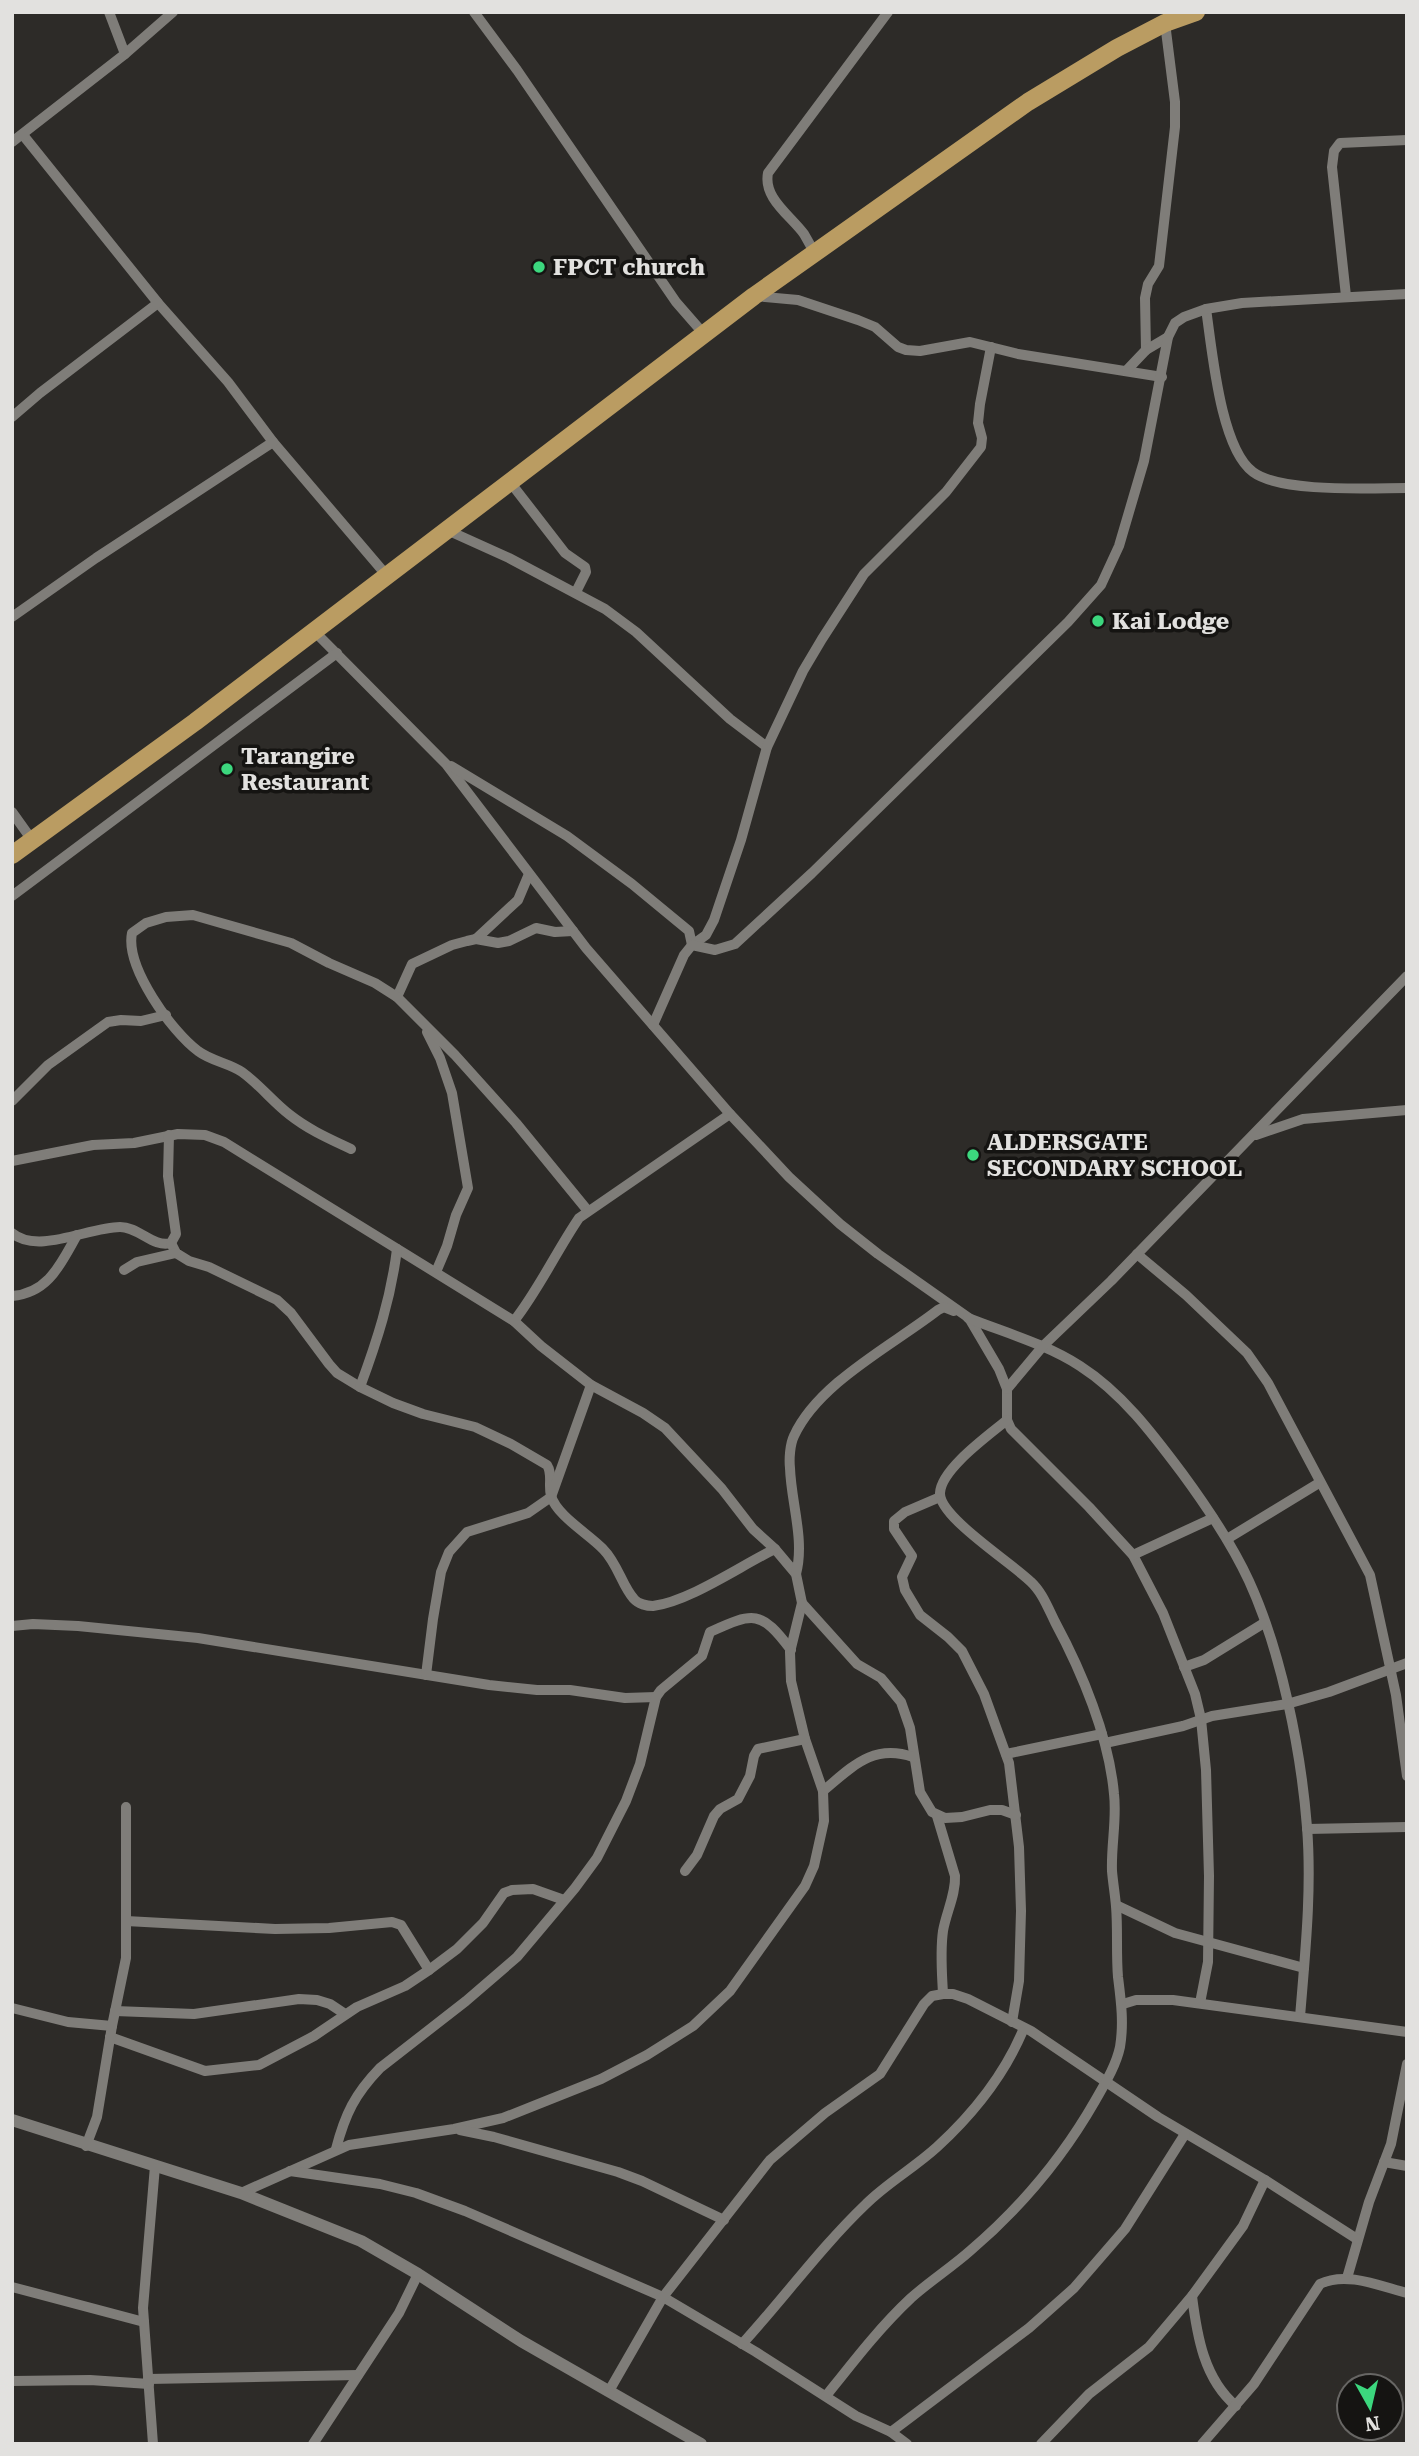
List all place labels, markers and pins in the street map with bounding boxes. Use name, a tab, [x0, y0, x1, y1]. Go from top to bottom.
place label: FPCT church	[553, 254, 706, 281]
marker: FPCT church	[531, 259, 547, 275]
place label: Kai Lodge	[1112, 608, 1229, 635]
marker: Kai Lodge	[1090, 613, 1106, 629]
place label: Tarangire Restaurant	[241, 743, 369, 796]
marker: Tarangire Restaurant	[219, 761, 235, 777]
place label: ALDERSGATE SECONDARY SCHOOL	[987, 1129, 1242, 1182]
marker: ALDERSGATE SECONDARY SCHOOL	[965, 1147, 981, 1163]

